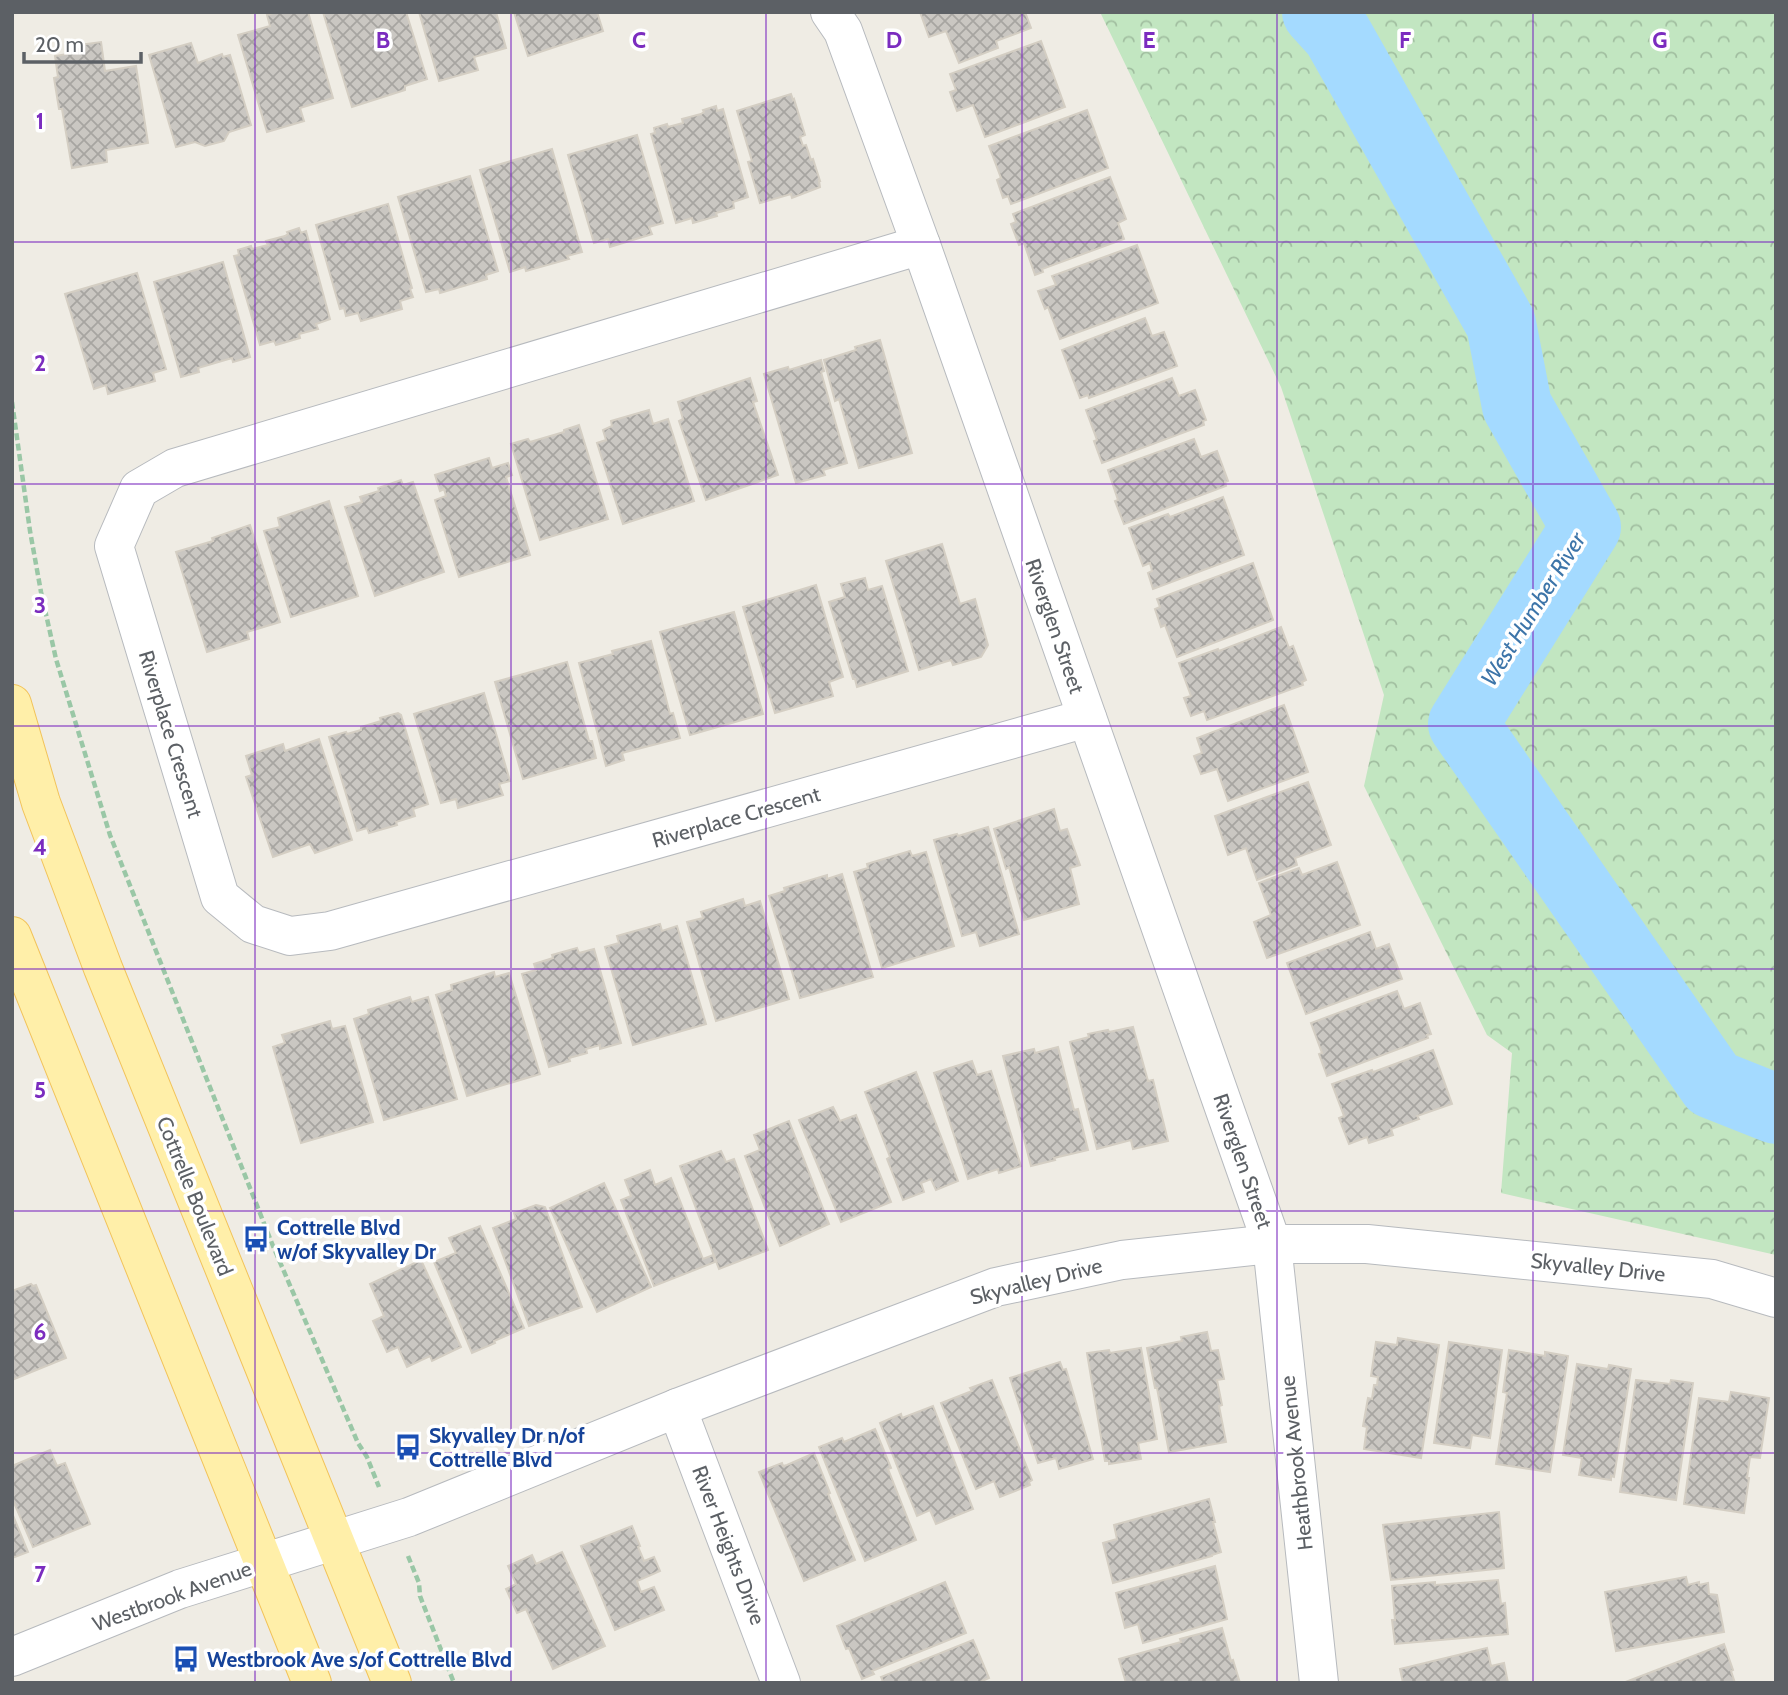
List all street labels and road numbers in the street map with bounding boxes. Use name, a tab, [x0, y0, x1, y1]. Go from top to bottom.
street label: Riverglen Street	[1020, 555, 1090, 697]
street label: Riverplace Crescent	[134, 647, 208, 821]
street label: Riverplace Crescent	[649, 781, 823, 853]
street label: Riverglen Street	[1208, 1090, 1278, 1232]
street label: Cottrelle Boulevard	[152, 1113, 238, 1279]
street label: Skyvalley Drive	[1529, 1247, 1667, 1287]
street label: Skyvalley Drive	[967, 1252, 1105, 1309]
street label: Heathbrook Avenue	[1274, 1374, 1318, 1552]
street label: River Heights Drive	[687, 1462, 771, 1628]
street label: Westbrook Avenue	[89, 1556, 255, 1636]

